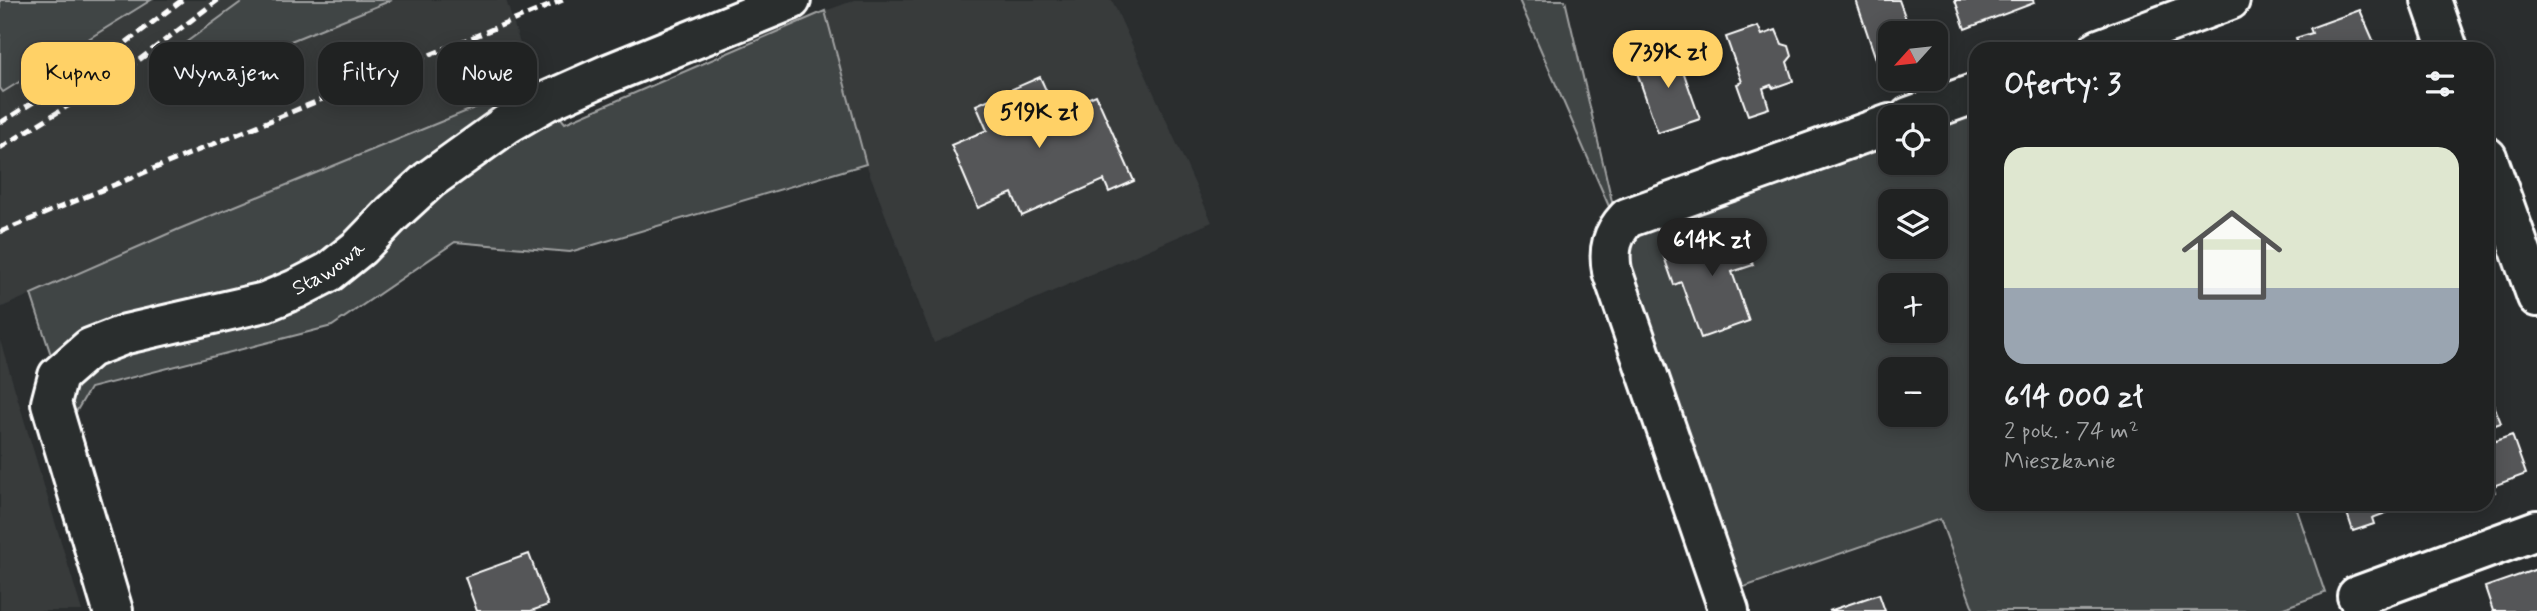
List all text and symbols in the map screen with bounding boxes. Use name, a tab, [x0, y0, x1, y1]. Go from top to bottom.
north arrow	[1878, 21, 1948, 91]
map controls	[1878, 21, 1948, 427]
pin: 739K zł	[1603, 31, 1733, 90]
text: 739K zł	[1629, 38, 1707, 68]
chip: Kupno	[21, 42, 135, 105]
chip: Wynajem	[149, 42, 304, 105]
chip: Filtry	[318, 42, 423, 105]
chip: Nowe	[437, 42, 537, 105]
text: Oferty: 3	[2004, 65, 2121, 104]
icon: filters	[2421, 65, 2459, 103]
pin: 519K zł	[974, 90, 1104, 150]
text: 519K zł	[1000, 98, 1078, 128]
button: locate	[1878, 105, 1948, 175]
button: layers	[1878, 189, 1948, 259]
icon: home	[2169, 192, 2295, 318]
pin: 614K zł	[1647, 218, 1777, 278]
text: 614K zł	[1673, 226, 1751, 256]
street label: Stawowa	[287, 234, 371, 303]
button: +	[1878, 273, 1948, 343]
button: −	[1878, 357, 1948, 427]
text: 614 000 zł	[2004, 378, 2143, 417]
text: 2 pok. · 74 m²	[2004, 417, 2139, 447]
text: Mieszkanie	[2004, 447, 2116, 477]

